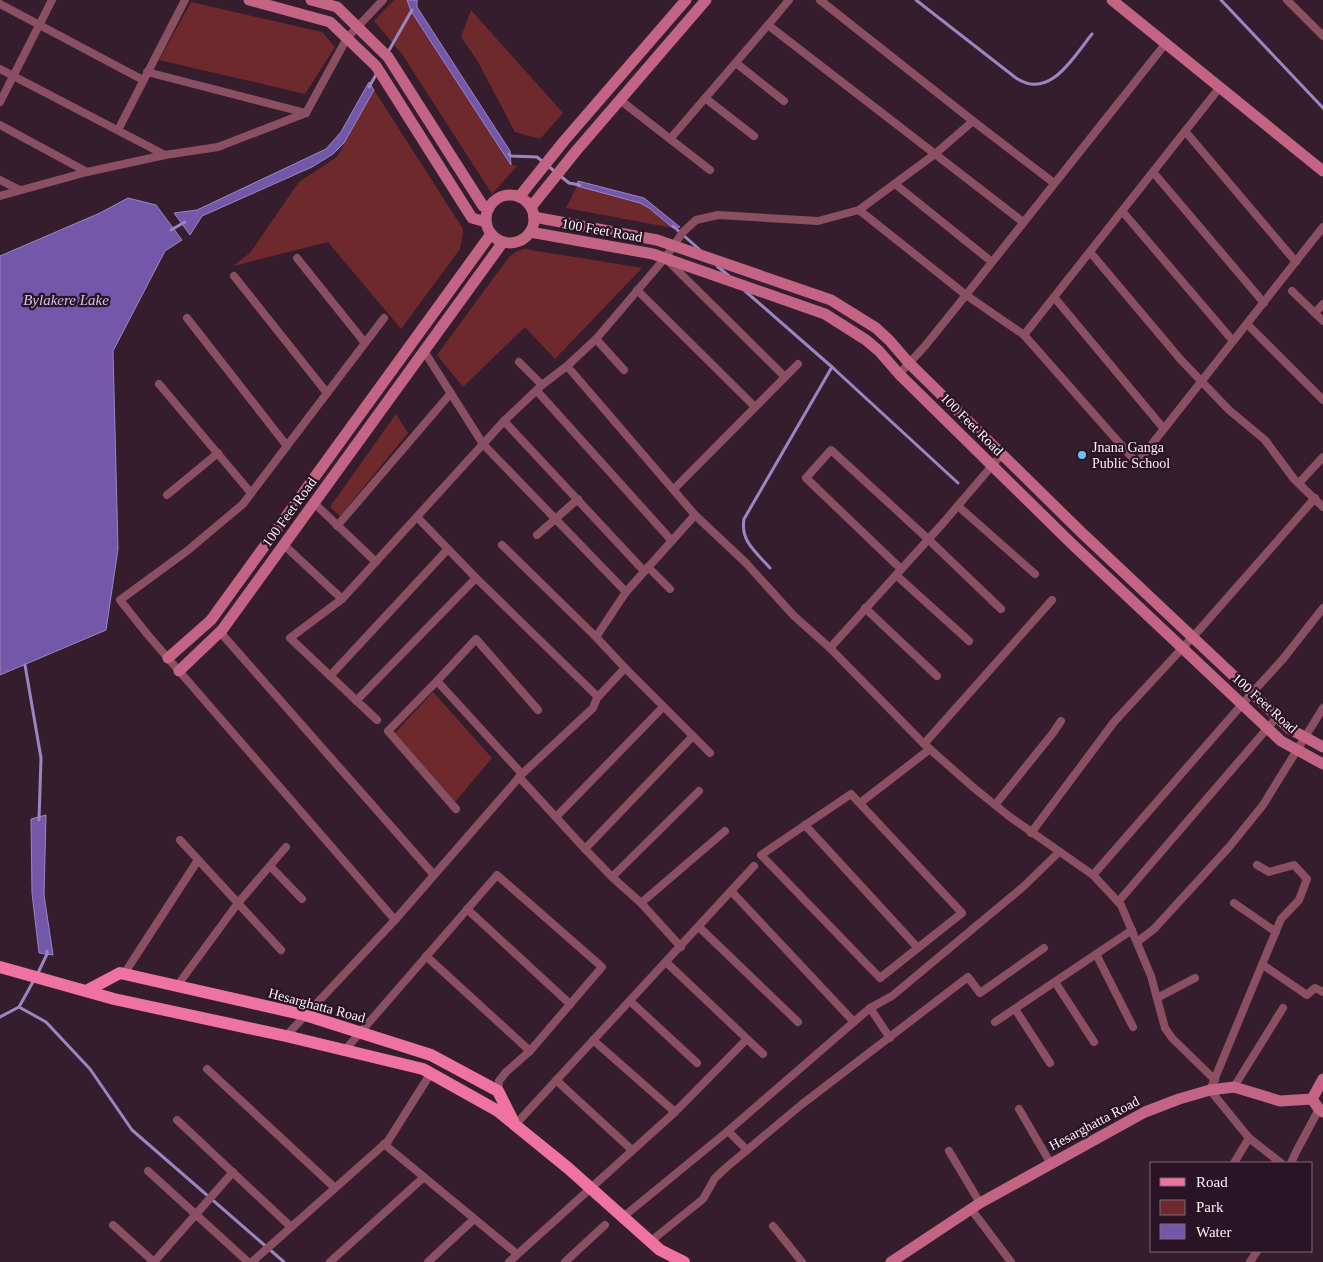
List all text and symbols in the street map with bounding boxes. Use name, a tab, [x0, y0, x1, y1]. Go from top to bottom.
street label: 100 Feet Road	[560, 216, 643, 245]
water label: Bylakere Lake	[23, 292, 109, 308]
street label: 100 Feet Road	[937, 390, 1006, 459]
place label: Jnana Ganga Public School	[1092, 440, 1170, 471]
marker: Jnana Ganga Public School	[1076, 449, 1088, 461]
street label: 100 Feet Road	[259, 475, 319, 550]
street label: 100 Feet Road	[1229, 670, 1300, 736]
street label: Hesarghatta Road	[267, 985, 367, 1026]
street label: Hesarghatta Road	[1047, 1093, 1142, 1153]
legend	[1150, 1162, 1313, 1252]
text: Road	[1196, 1174, 1228, 1190]
text: Park	[1196, 1199, 1224, 1215]
text: Water	[1196, 1224, 1231, 1240]

